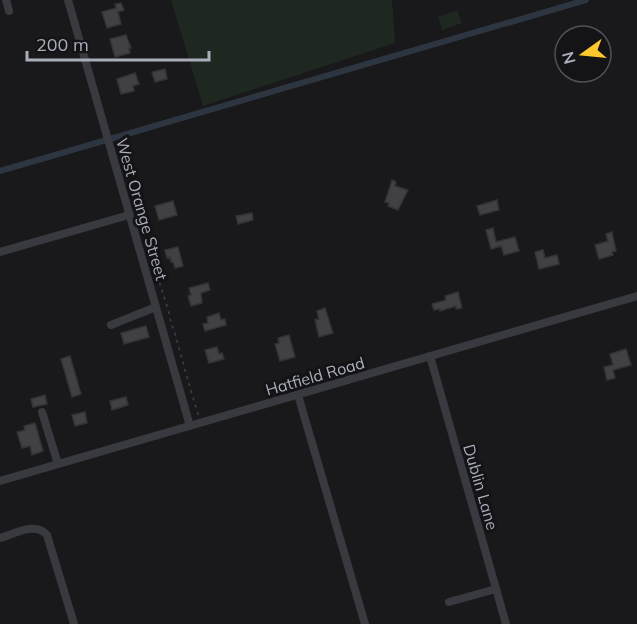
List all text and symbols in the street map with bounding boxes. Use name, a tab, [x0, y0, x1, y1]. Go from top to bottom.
scale bar	[27, 24, 208, 62]
north arrow	[553, 24, 613, 84]
text: 200 m	[36, 33, 89, 56]
text: N	[557, 49, 580, 66]
street label: West Orange Street	[112, 136, 172, 283]
street label: Hatfield Road	[263, 352, 367, 400]
street label: Dublin Lane	[459, 442, 503, 532]

